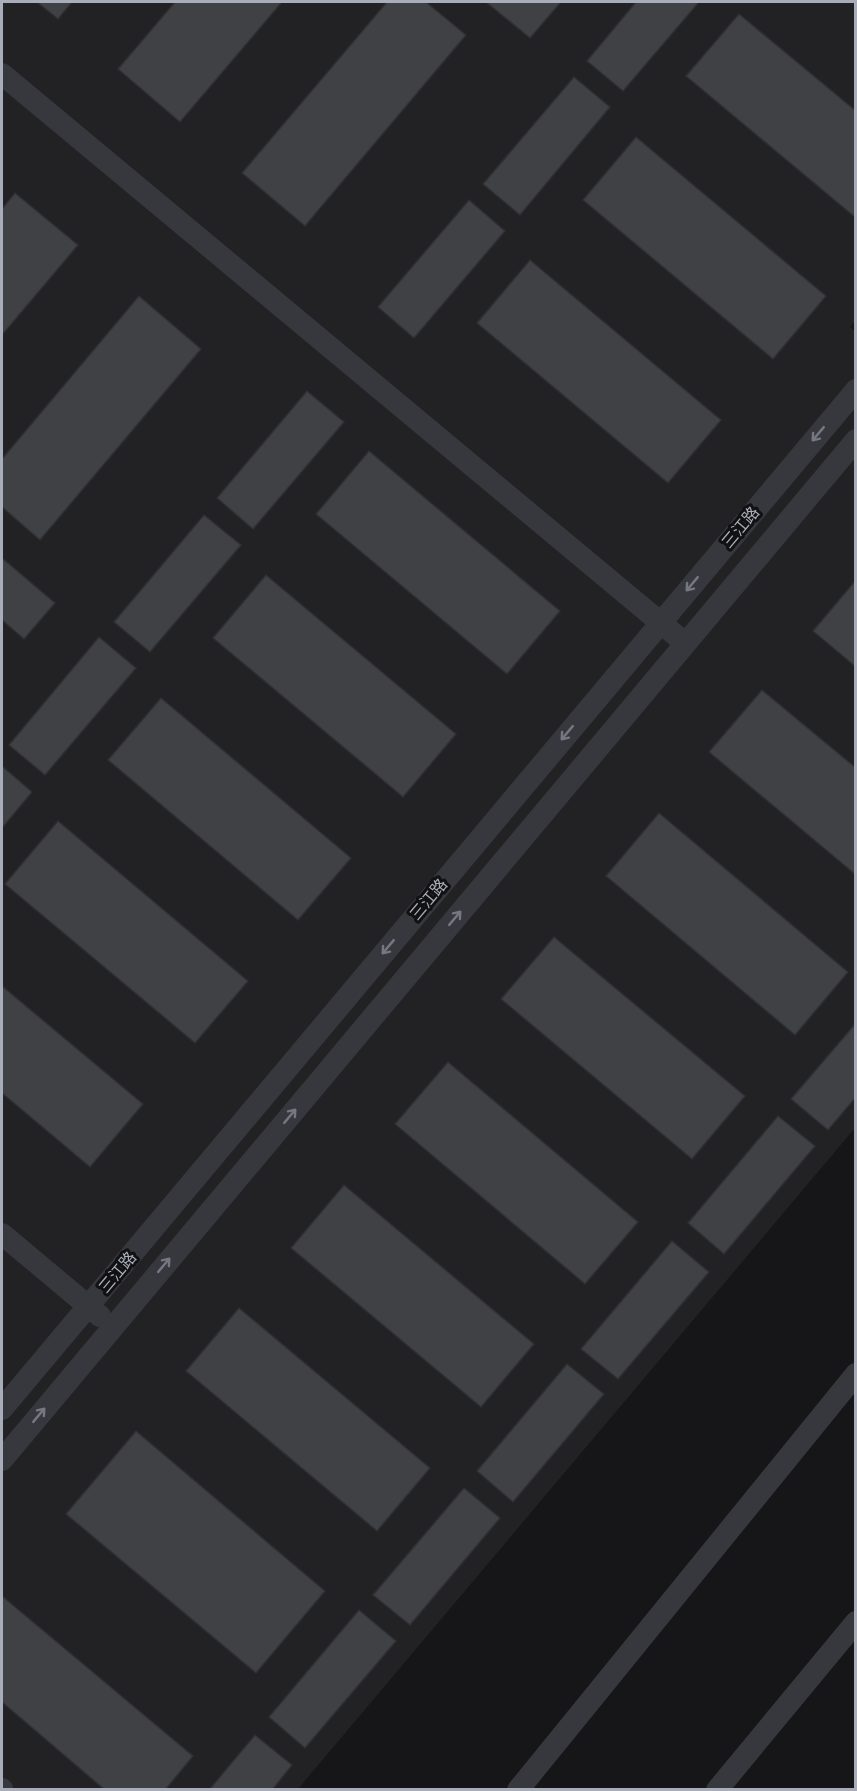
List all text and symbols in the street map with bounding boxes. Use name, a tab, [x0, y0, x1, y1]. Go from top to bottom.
one-way arrow	[811, 426, 825, 441]
street label: 三江路	[718, 503, 764, 552]
one-way arrow	[686, 576, 699, 592]
one-way arrow	[561, 725, 574, 741]
street label: 三江路	[406, 875, 452, 924]
one-way arrow	[448, 911, 462, 926]
one-way arrow	[382, 939, 395, 955]
one-way arrow	[283, 1108, 296, 1124]
street label: 三江路	[95, 1248, 141, 1297]
one-way arrow	[158, 1257, 171, 1273]
one-way arrow	[32, 1408, 46, 1423]

